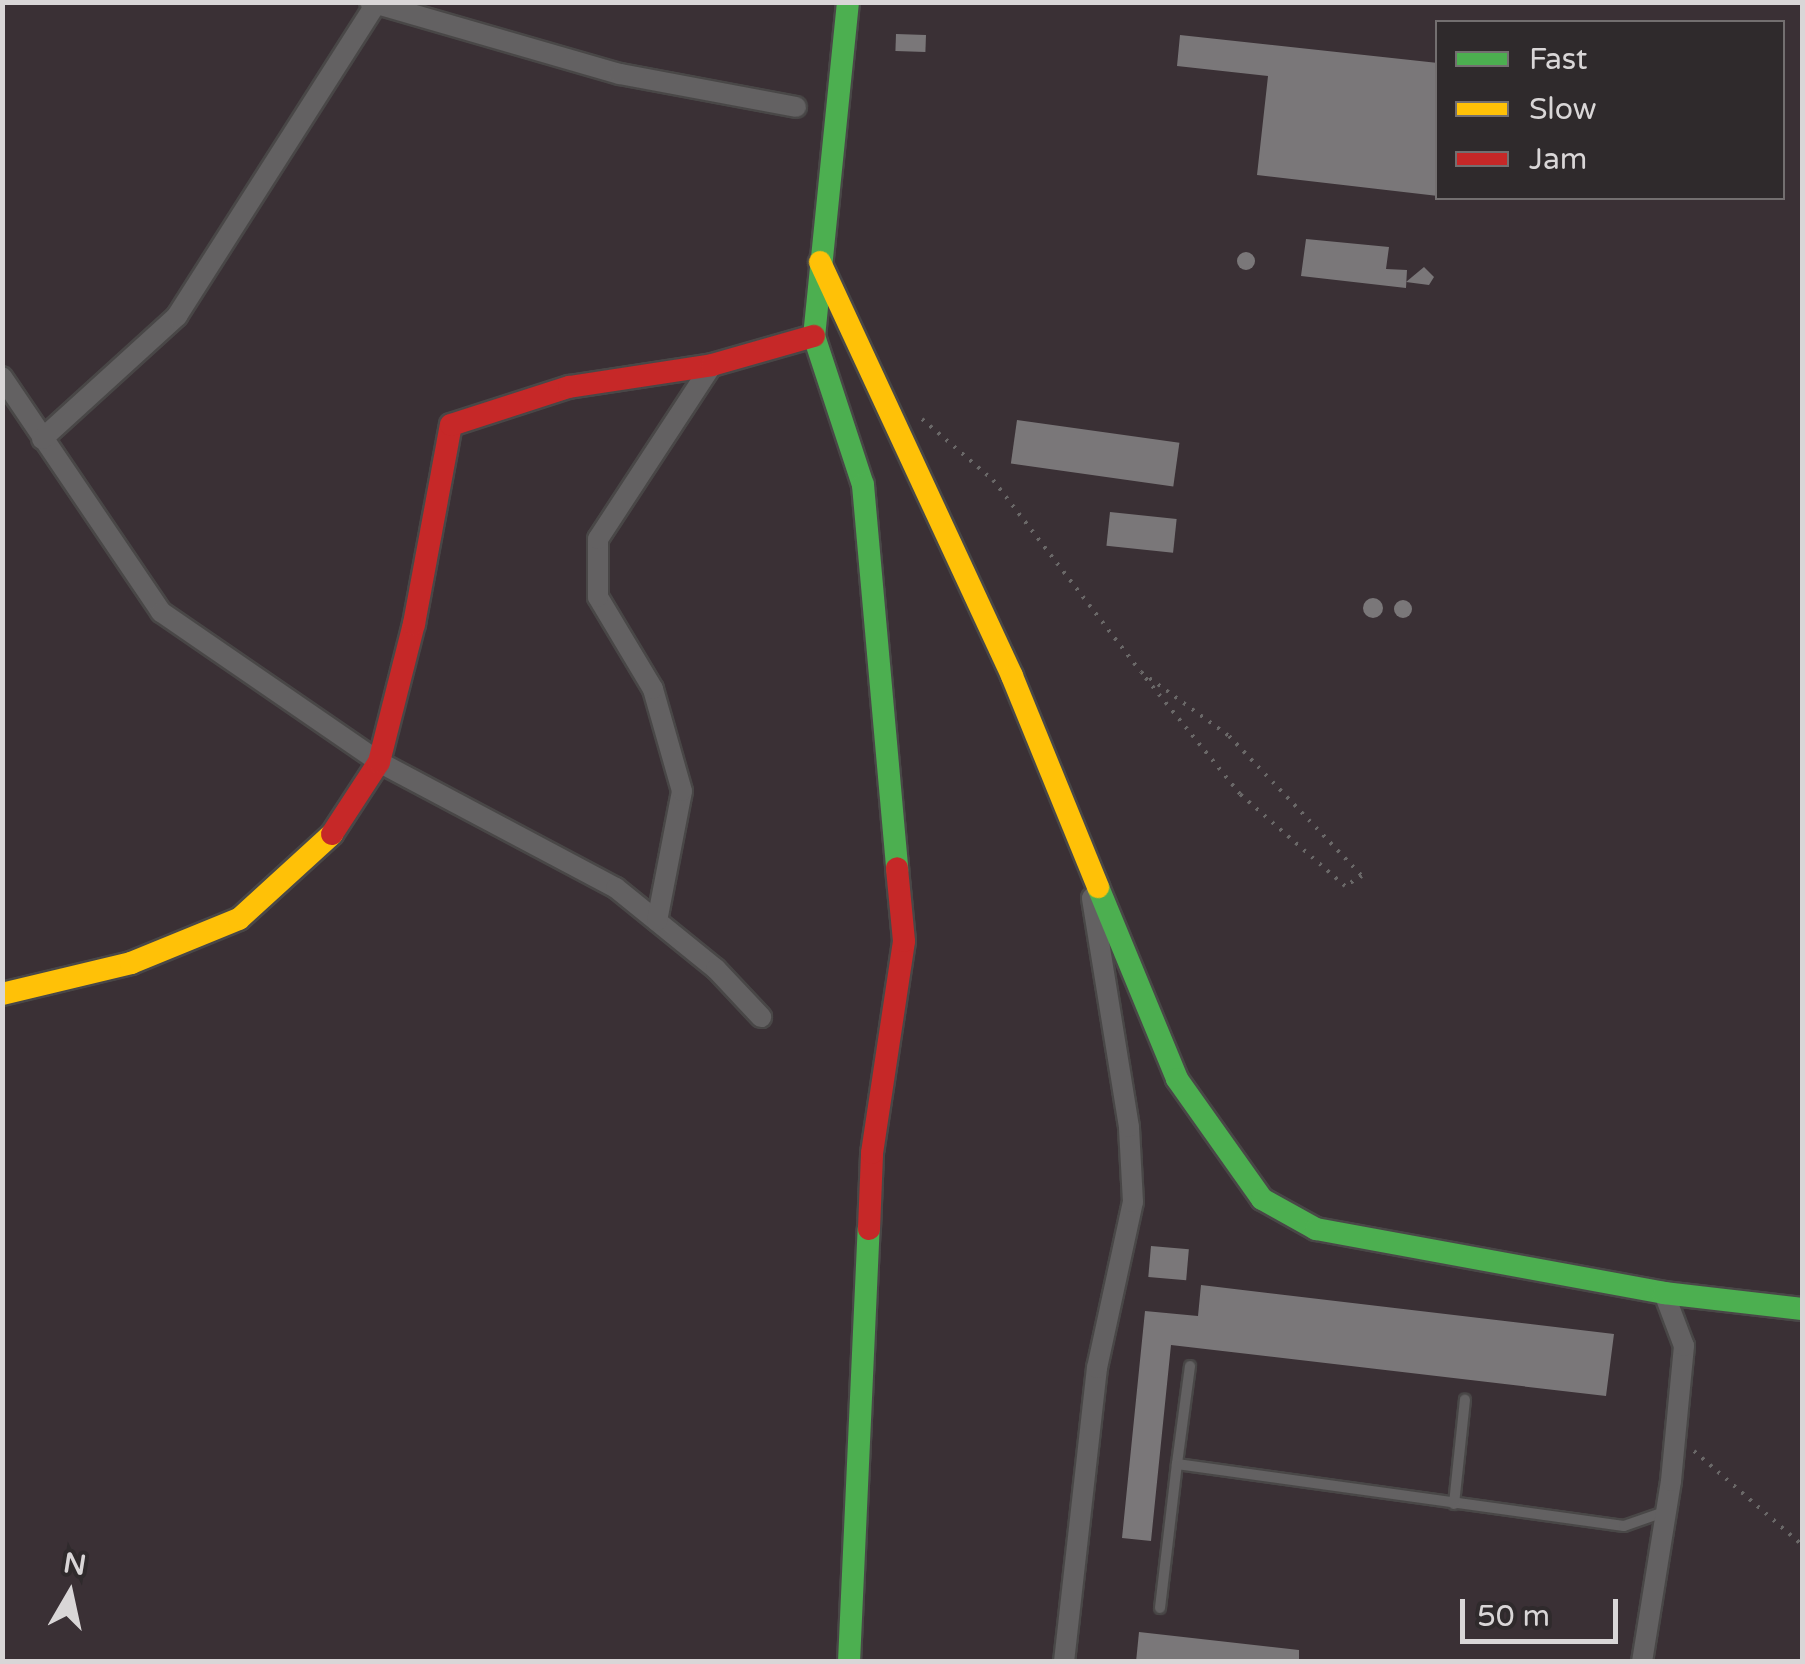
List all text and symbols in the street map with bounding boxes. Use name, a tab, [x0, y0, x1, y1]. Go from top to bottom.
legend	[1435, 20, 1785, 200]
text: Fast	[1529, 41, 1588, 78]
text: Slow	[1529, 91, 1597, 128]
text: Jam	[1529, 141, 1587, 178]
north arrow	[20, 1544, 120, 1644]
text: N	[61, 1546, 88, 1583]
scale bar	[1465, 1579, 1622, 1641]
text: 50 m	[1477, 1598, 1550, 1635]

